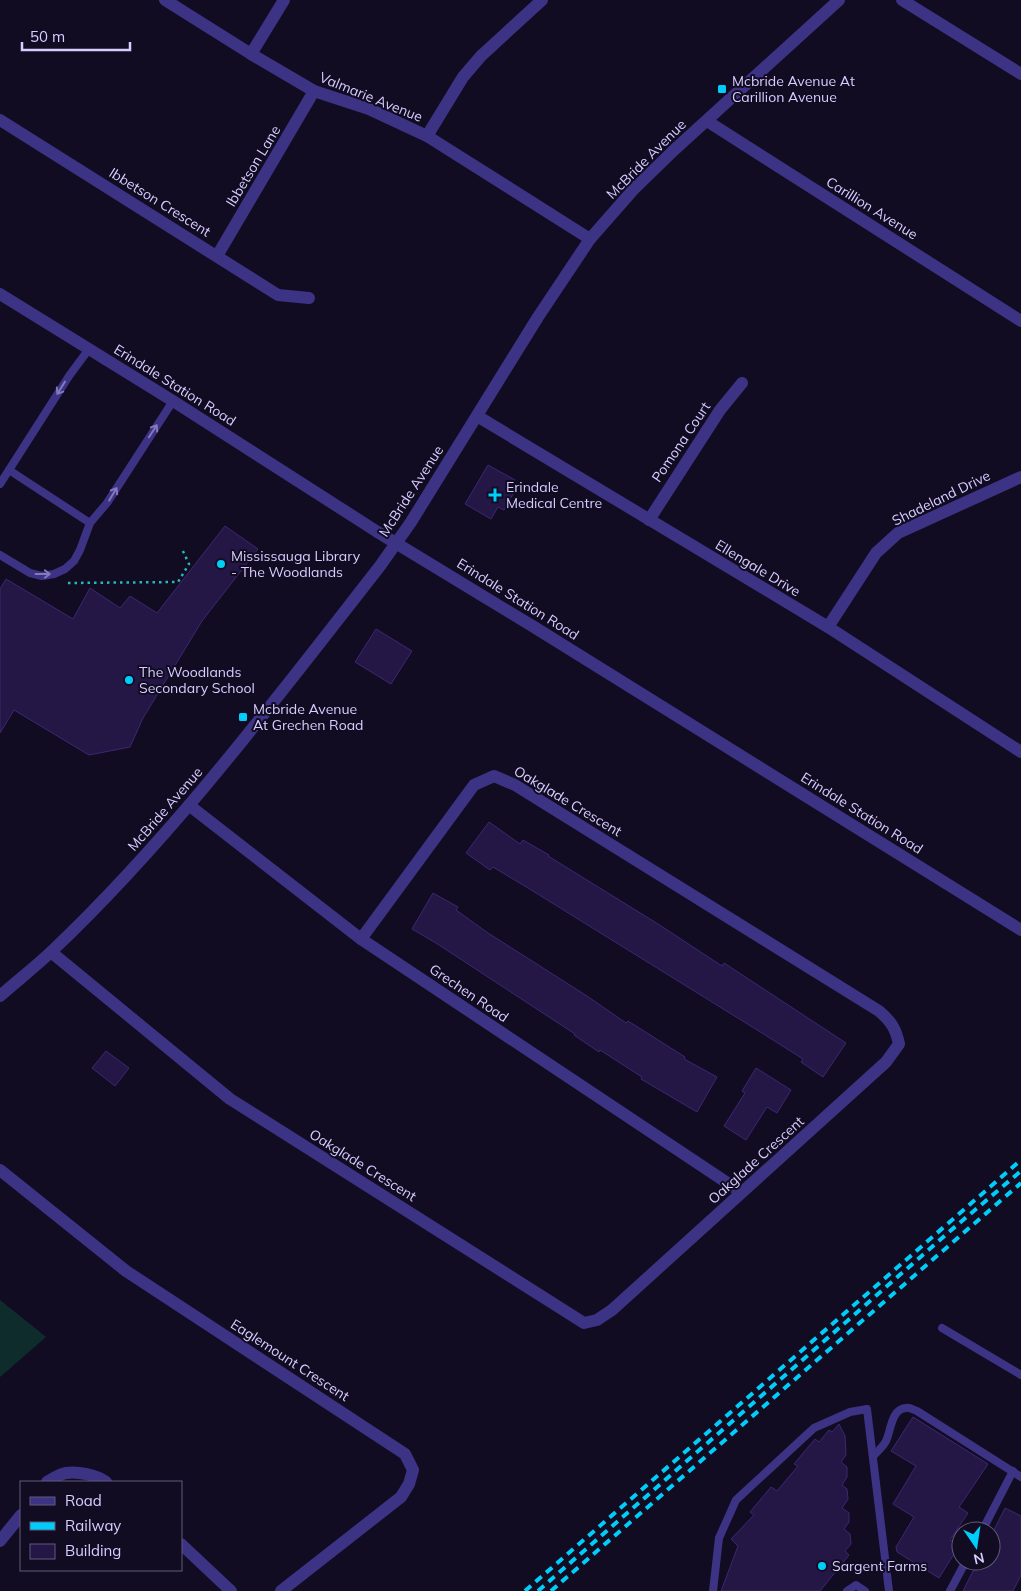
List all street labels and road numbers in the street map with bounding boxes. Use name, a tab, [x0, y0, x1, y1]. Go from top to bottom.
street label: Valmarie Avenue	[317, 68, 425, 126]
street label: McBride Avenue	[602, 115, 690, 203]
street label: Ibbetson Lane	[222, 122, 284, 210]
street label: Ibbetson Crescent	[106, 164, 214, 241]
street label: Carillion Avenue	[823, 173, 921, 243]
street label: Erindale Station Road	[111, 340, 239, 430]
street label: Pomona Court	[648, 398, 714, 486]
street label: McBride Avenue	[375, 442, 447, 540]
street label: Shadeland Drive	[889, 466, 993, 530]
street label: Ellengale Drive	[712, 536, 804, 600]
street label: Erindale Station Road	[454, 554, 582, 644]
street label: Oakglade Crescent	[511, 762, 625, 840]
street label: McBride Avenue	[124, 763, 206, 855]
street label: Erindale Station Road	[798, 768, 926, 858]
street label: Grechen Road	[426, 960, 512, 1026]
street label: Oakglade Crescent	[704, 1112, 808, 1208]
street label: Oakglade Crescent	[306, 1125, 420, 1205]
street label: Eaglemount Crescent	[227, 1315, 353, 1405]

